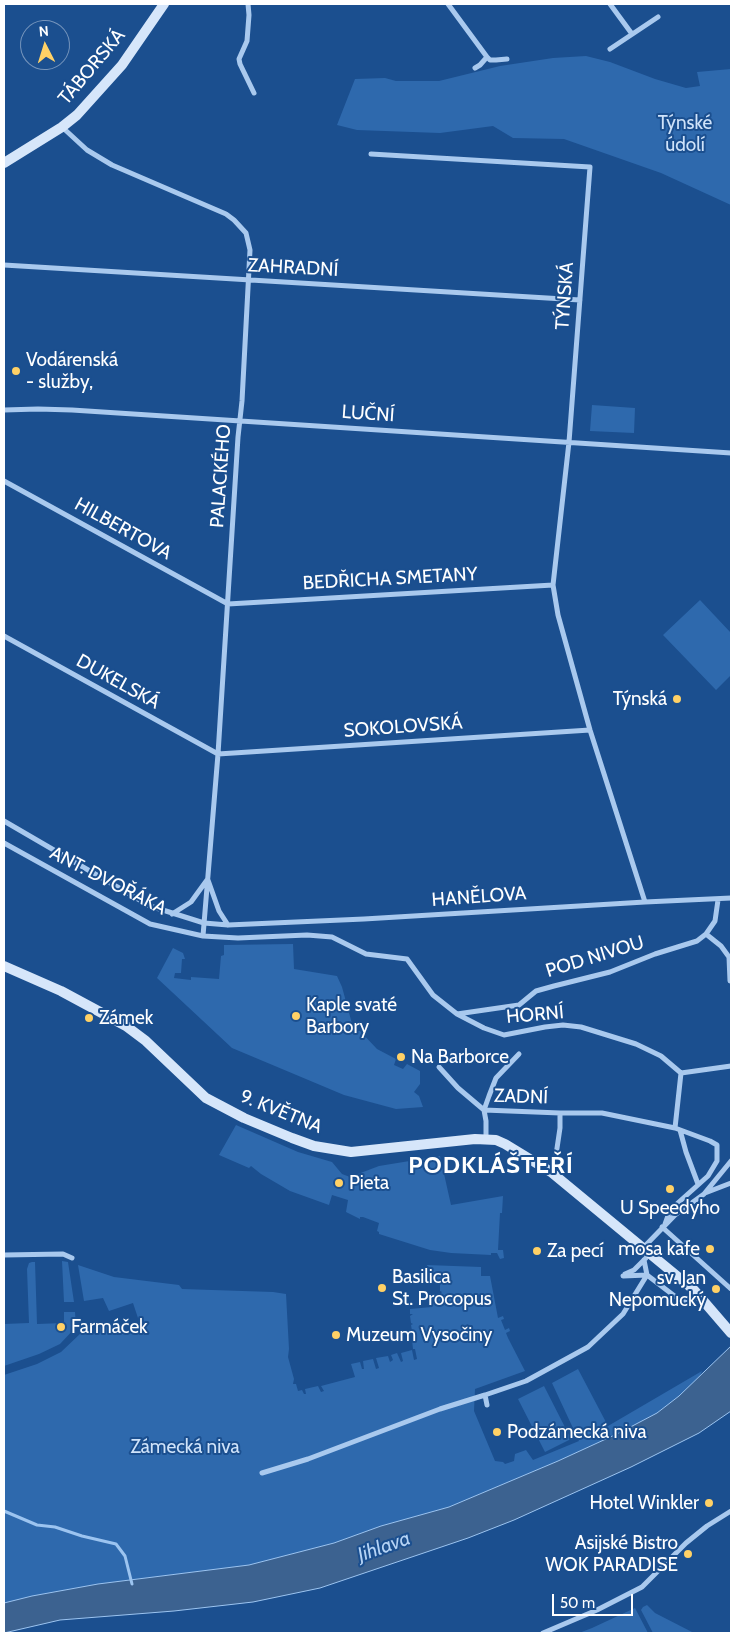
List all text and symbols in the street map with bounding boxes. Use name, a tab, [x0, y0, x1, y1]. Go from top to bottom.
north arrow	[20, 20, 70, 70]
text: N	[38, 22, 49, 40]
street label: TÁBORSKÁ	[54, 25, 130, 109]
park label: Týnské údolí	[658, 112, 712, 156]
street label: ZAHRADNÍ	[247, 254, 339, 282]
street label: TÝNSKÁ	[551, 261, 579, 331]
place label: Vodárenská - služby,	[26, 349, 118, 393]
marker: Vodárenská - služby,	[10, 365, 22, 377]
street label: LUČNÍ	[341, 401, 395, 427]
street label: PALACKÉHO	[206, 423, 236, 529]
street label: HILBERTOVA	[71, 493, 175, 565]
street label: BEDŘICHA SMETANY	[302, 563, 478, 595]
street label: DUKELSKÁ	[72, 650, 164, 714]
place label: Týnská	[613, 688, 667, 710]
marker: Týnská	[671, 693, 683, 705]
street label: SOKOLOVSKÁ	[343, 711, 463, 743]
street label: ANT. DVOŘÁKA	[46, 842, 170, 920]
street label: HANĚLOVA	[431, 882, 527, 912]
street label: POD NIVOU	[543, 931, 647, 983]
place label: Kaple svaté Barbory	[306, 994, 397, 1038]
street label: HORNÍ	[505, 1001, 565, 1029]
place label: Zámek	[99, 1007, 153, 1029]
marker: Kaple svaté Barbory	[290, 1010, 302, 1022]
marker: Zámek	[83, 1012, 95, 1024]
place label: Na Barborce	[411, 1046, 509, 1068]
marker: Na Barborce	[395, 1051, 407, 1063]
street label: 9. KVĚTNA	[237, 1085, 325, 1139]
street label: ZADNÍ	[494, 1085, 548, 1109]
district label: PODKLÁŠTEŘÍ	[407, 1152, 575, 1180]
place label: Pieta	[349, 1172, 389, 1194]
marker: Pieta	[333, 1177, 345, 1189]
marker: U Speedyho	[664, 1183, 676, 1195]
place label: U Speedyho	[620, 1197, 720, 1219]
place label: mosa kafe	[618, 1238, 700, 1260]
place label: Za pecí	[547, 1240, 604, 1262]
marker: mosa kafe	[704, 1243, 716, 1255]
marker: Za pecí	[531, 1245, 543, 1257]
place label: Basilica St. Procopus	[392, 1266, 492, 1310]
place label: sv. Jan Nepomucký	[609, 1267, 706, 1311]
marker: Basilica St. Procopus	[376, 1282, 388, 1294]
marker: sv. Jan Nepomucký	[710, 1283, 722, 1295]
place label: Farmáček	[71, 1316, 148, 1338]
marker: Farmáček	[55, 1321, 67, 1333]
place label: Muzeum Vysočiny	[346, 1324, 492, 1346]
marker: Muzeum Vysočiny	[330, 1329, 342, 1341]
place label: Podzámecká niva	[507, 1421, 647, 1443]
marker: Podzámecká niva	[491, 1426, 503, 1438]
park label: Zámecká niva	[130, 1436, 240, 1458]
place label: Hotel Winkler	[590, 1492, 699, 1514]
marker: Hotel Winkler	[703, 1497, 715, 1509]
water label: Jihlava	[354, 1526, 414, 1568]
place label: Asijské Bistro WOK PARADISE	[545, 1532, 678, 1576]
marker: Asijské Bistro WOK PARADISE	[682, 1548, 694, 1560]
scale bar	[555, 1584, 636, 1616]
text: 50 m	[560, 1594, 595, 1612]

